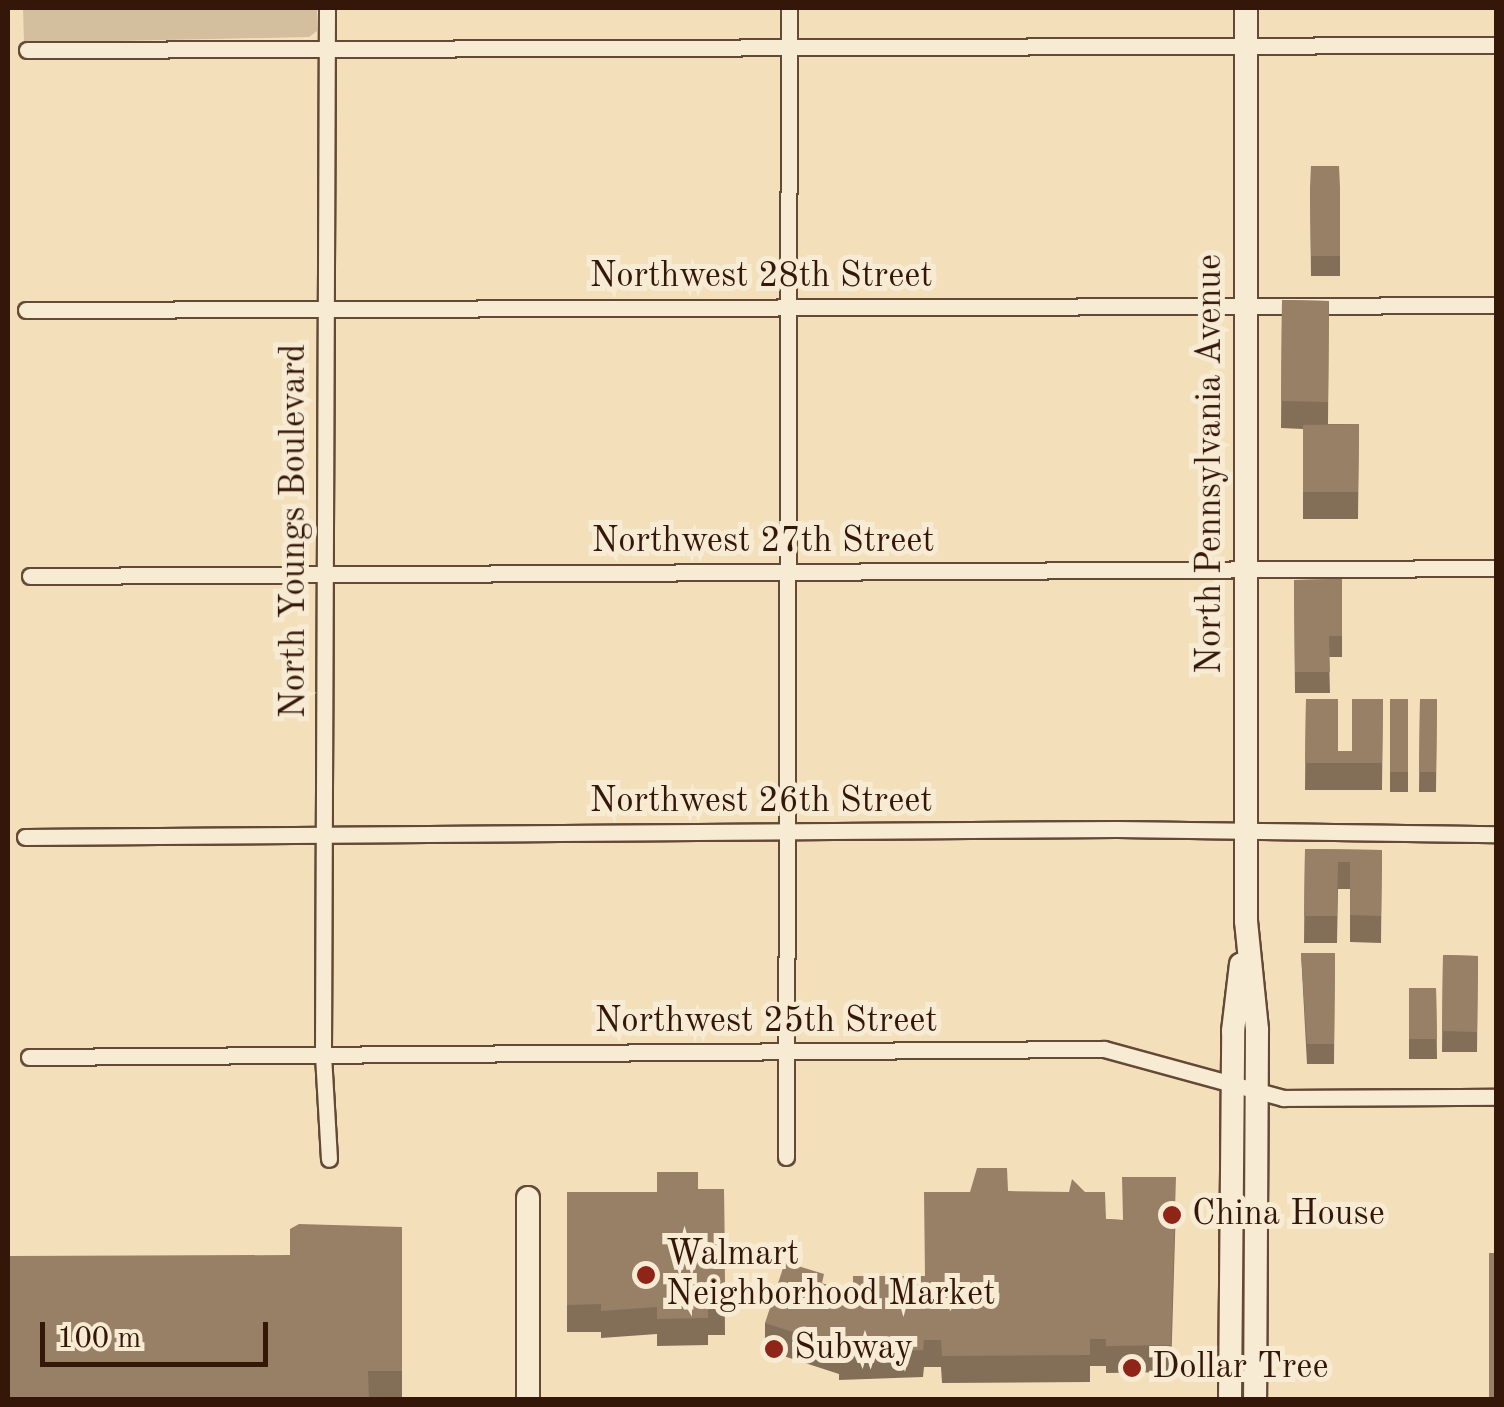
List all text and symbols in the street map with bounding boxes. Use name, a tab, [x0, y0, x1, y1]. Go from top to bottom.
street label: North Pennsylvania Avenue	[1190, 254, 1232, 674]
street label: Northwest 28th Street	[589, 256, 933, 298]
street label: North Youngs Boulevard	[274, 344, 316, 718]
street label: Northwest 27th Street	[591, 521, 935, 563]
street label: Northwest 26th Street	[589, 781, 933, 823]
street label: Northwest 25th Street	[594, 1001, 938, 1043]
place label: China House	[1192, 1194, 1385, 1236]
marker: China House	[1161, 1204, 1183, 1226]
place label: Walmart Neighborhood Market	[666, 1234, 995, 1316]
marker: Walmart Neighborhood Market	[635, 1264, 657, 1286]
scale bar	[45, 1302, 272, 1364]
text: 100 m	[57, 1324, 141, 1354]
place label: Subway	[794, 1328, 913, 1370]
marker: Subway	[763, 1338, 785, 1360]
place label: Dollar Tree	[1152, 1347, 1329, 1389]
marker: Dollar Tree	[1121, 1357, 1143, 1379]

